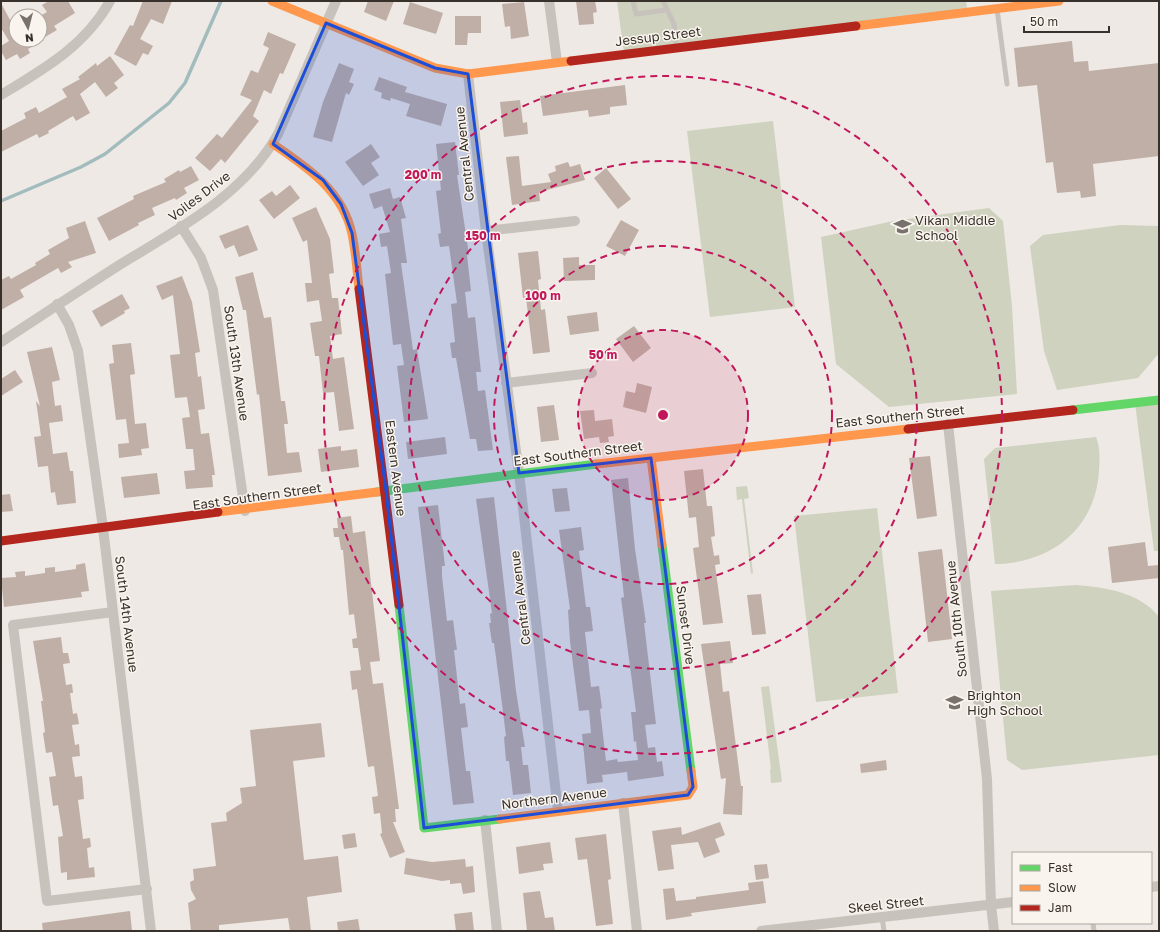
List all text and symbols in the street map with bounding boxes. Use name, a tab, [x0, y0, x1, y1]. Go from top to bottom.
north arrow	[8, 8, 48, 48]
scale bar	[1024, 8, 1109, 34]
text: 50 m	[1030, 14, 1058, 29]
street label: Jessup Street	[614, 23, 702, 49]
text: N	[24, 31, 34, 45]
street label: Central Avenue	[451, 106, 477, 202]
text: 200 m	[405, 167, 441, 182]
street label: Voiles Drive	[165, 168, 233, 224]
place label: Vikan Middle School	[915, 212, 995, 243]
school or university icon: Vikan Middle School	[892, 217, 912, 237]
text: 150 m	[466, 228, 500, 243]
text: 100 m	[525, 288, 561, 303]
street label: South 13th Avenue	[221, 304, 253, 422]
text: 50 m	[589, 347, 617, 362]
street label: East Southern Street	[835, 401, 965, 431]
centre of rings	[656, 408, 670, 422]
street label: Eastern Avenue	[382, 419, 410, 517]
street label: East Southern Street	[513, 437, 643, 469]
street label: East Southern Street	[192, 479, 322, 513]
street label: Central Avenue	[506, 550, 534, 646]
street label: South 14th Avenue	[112, 555, 142, 673]
street label: South 10th Avenue	[942, 560, 970, 678]
street label: Sunset Drive	[673, 585, 699, 665]
place label: Brighton High School	[967, 687, 1043, 718]
school or university icon: Brighton High School	[944, 692, 964, 712]
street label: Northern Avenue	[500, 784, 608, 812]
legend	[1012, 852, 1152, 924]
text: Fast	[1048, 860, 1073, 875]
text: Slow	[1048, 880, 1076, 895]
street label: Skeel Street	[847, 892, 925, 916]
text: Jam	[1048, 900, 1072, 915]

